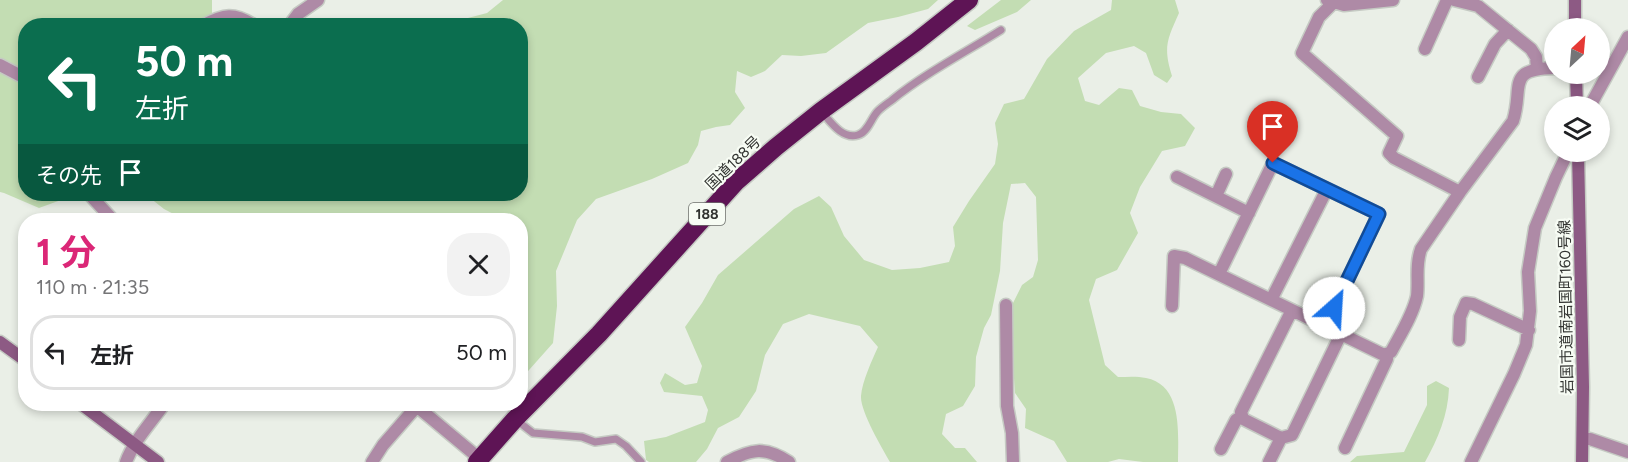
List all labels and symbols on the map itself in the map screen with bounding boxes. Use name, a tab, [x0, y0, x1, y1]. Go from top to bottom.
north arrow	[1544, 18, 1610, 84]
pin	[1247, 101, 1298, 163]
street label: 国道188号	[702, 132, 764, 194]
road number: 188	[689, 203, 725, 225]
street label: 岩国市道南岩国町160号線	[1555, 220, 1577, 394]
position arrow	[1302, 276, 1366, 340]

